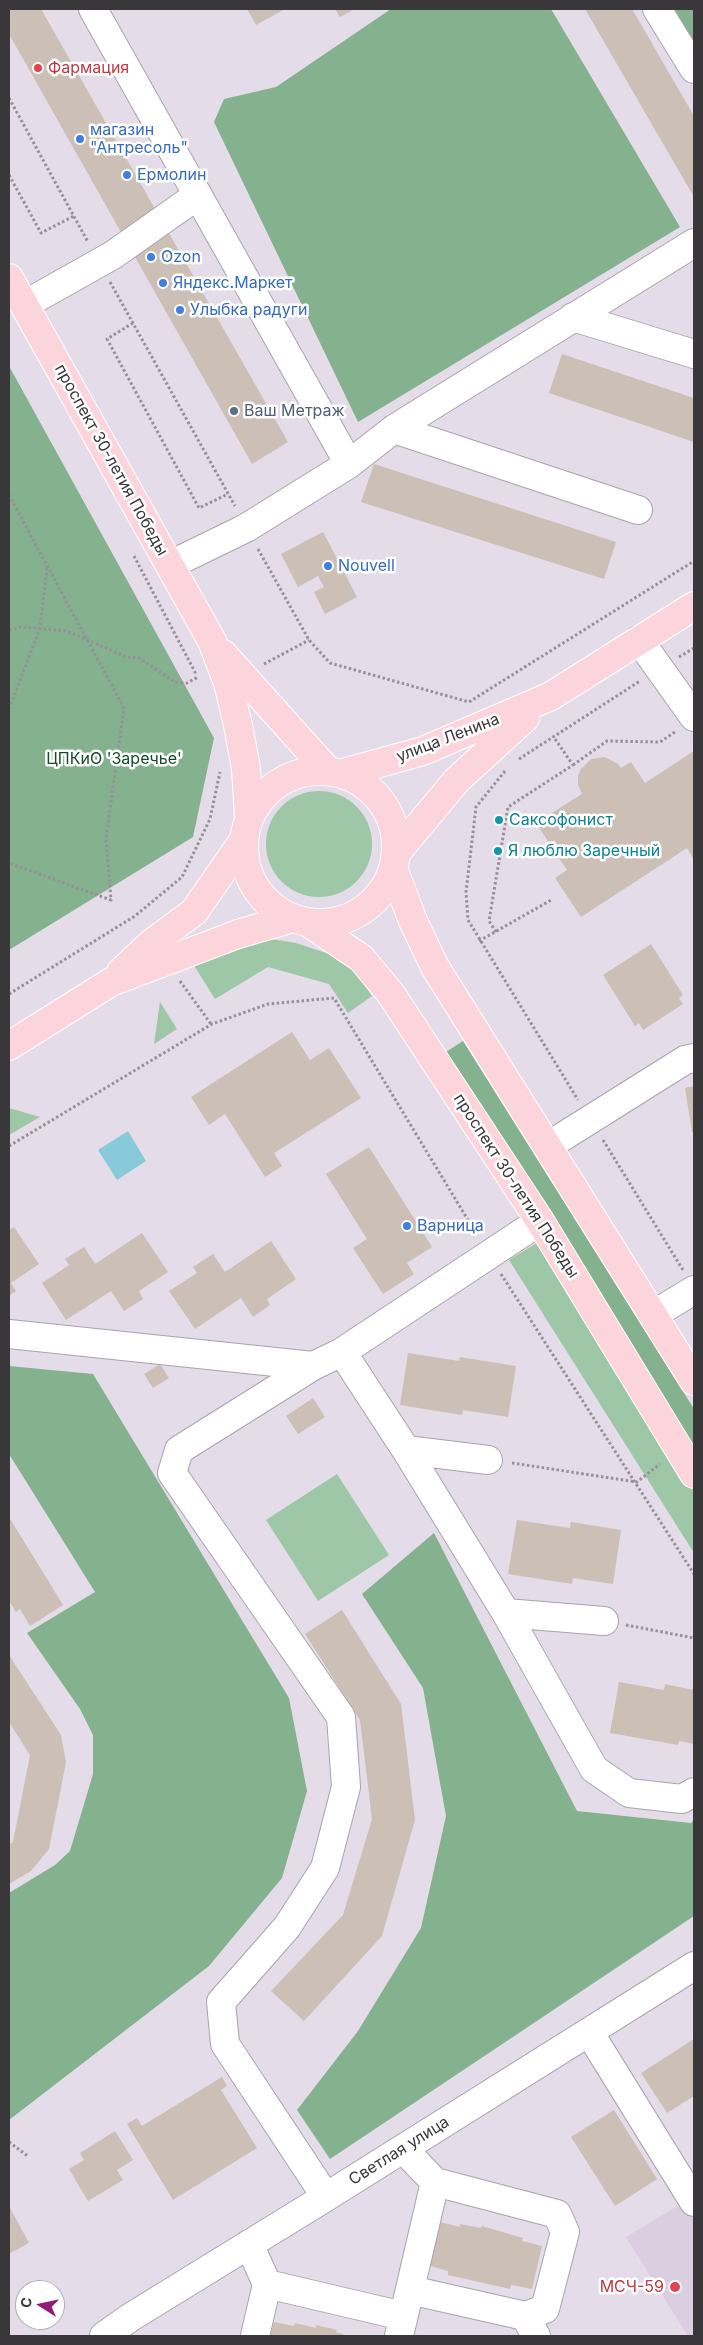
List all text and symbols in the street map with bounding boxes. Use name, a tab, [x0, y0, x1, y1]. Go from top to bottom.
place label: Фармация	[48, 58, 129, 78]
marker: Фармация	[32, 62, 44, 74]
place label: магазин "Антресоль"	[90, 120, 188, 158]
marker: магазин "Антресоль"	[74, 133, 86, 145]
place label: Ермолин	[137, 165, 206, 185]
marker: Ермолин	[121, 169, 133, 181]
place label: Ozon	[161, 247, 201, 267]
marker: Ozon	[145, 251, 157, 263]
place label: Яндекс.Маркет	[173, 273, 293, 293]
marker: Яндекс.Маркет	[157, 277, 169, 289]
place label: Улыбка радуги	[190, 300, 307, 320]
marker: Улыбка радуги	[174, 304, 186, 316]
street label: проспект 30-летия Победы	[50, 361, 172, 559]
place label: Ваш Метраж	[244, 401, 344, 421]
marker: Ваш Метраж	[228, 405, 240, 417]
place label: Nouvell	[338, 556, 395, 576]
marker: Nouvell	[322, 560, 334, 572]
street label: улица Ленина	[394, 710, 502, 766]
park label: ЦПКиО 'Заречье'	[46, 749, 182, 769]
place label: Саксофонист	[509, 810, 613, 830]
marker: Саксофонист	[493, 814, 505, 826]
place label: Я люблю Заречный	[508, 841, 660, 861]
marker: Я люблю Заречный	[492, 845, 504, 857]
street label: проспект 30-летия Победы	[449, 1090, 583, 1282]
place label: Варница	[417, 1216, 484, 1236]
marker: Варница	[401, 1220, 413, 1232]
street label: Светлая улица	[345, 2113, 453, 2189]
place label: МСЧ-59	[600, 2277, 664, 2297]
north arrow	[15, 2280, 65, 2330]
marker: МСЧ-59	[668, 2280, 682, 2294]
text: С	[16, 2296, 35, 2309]

